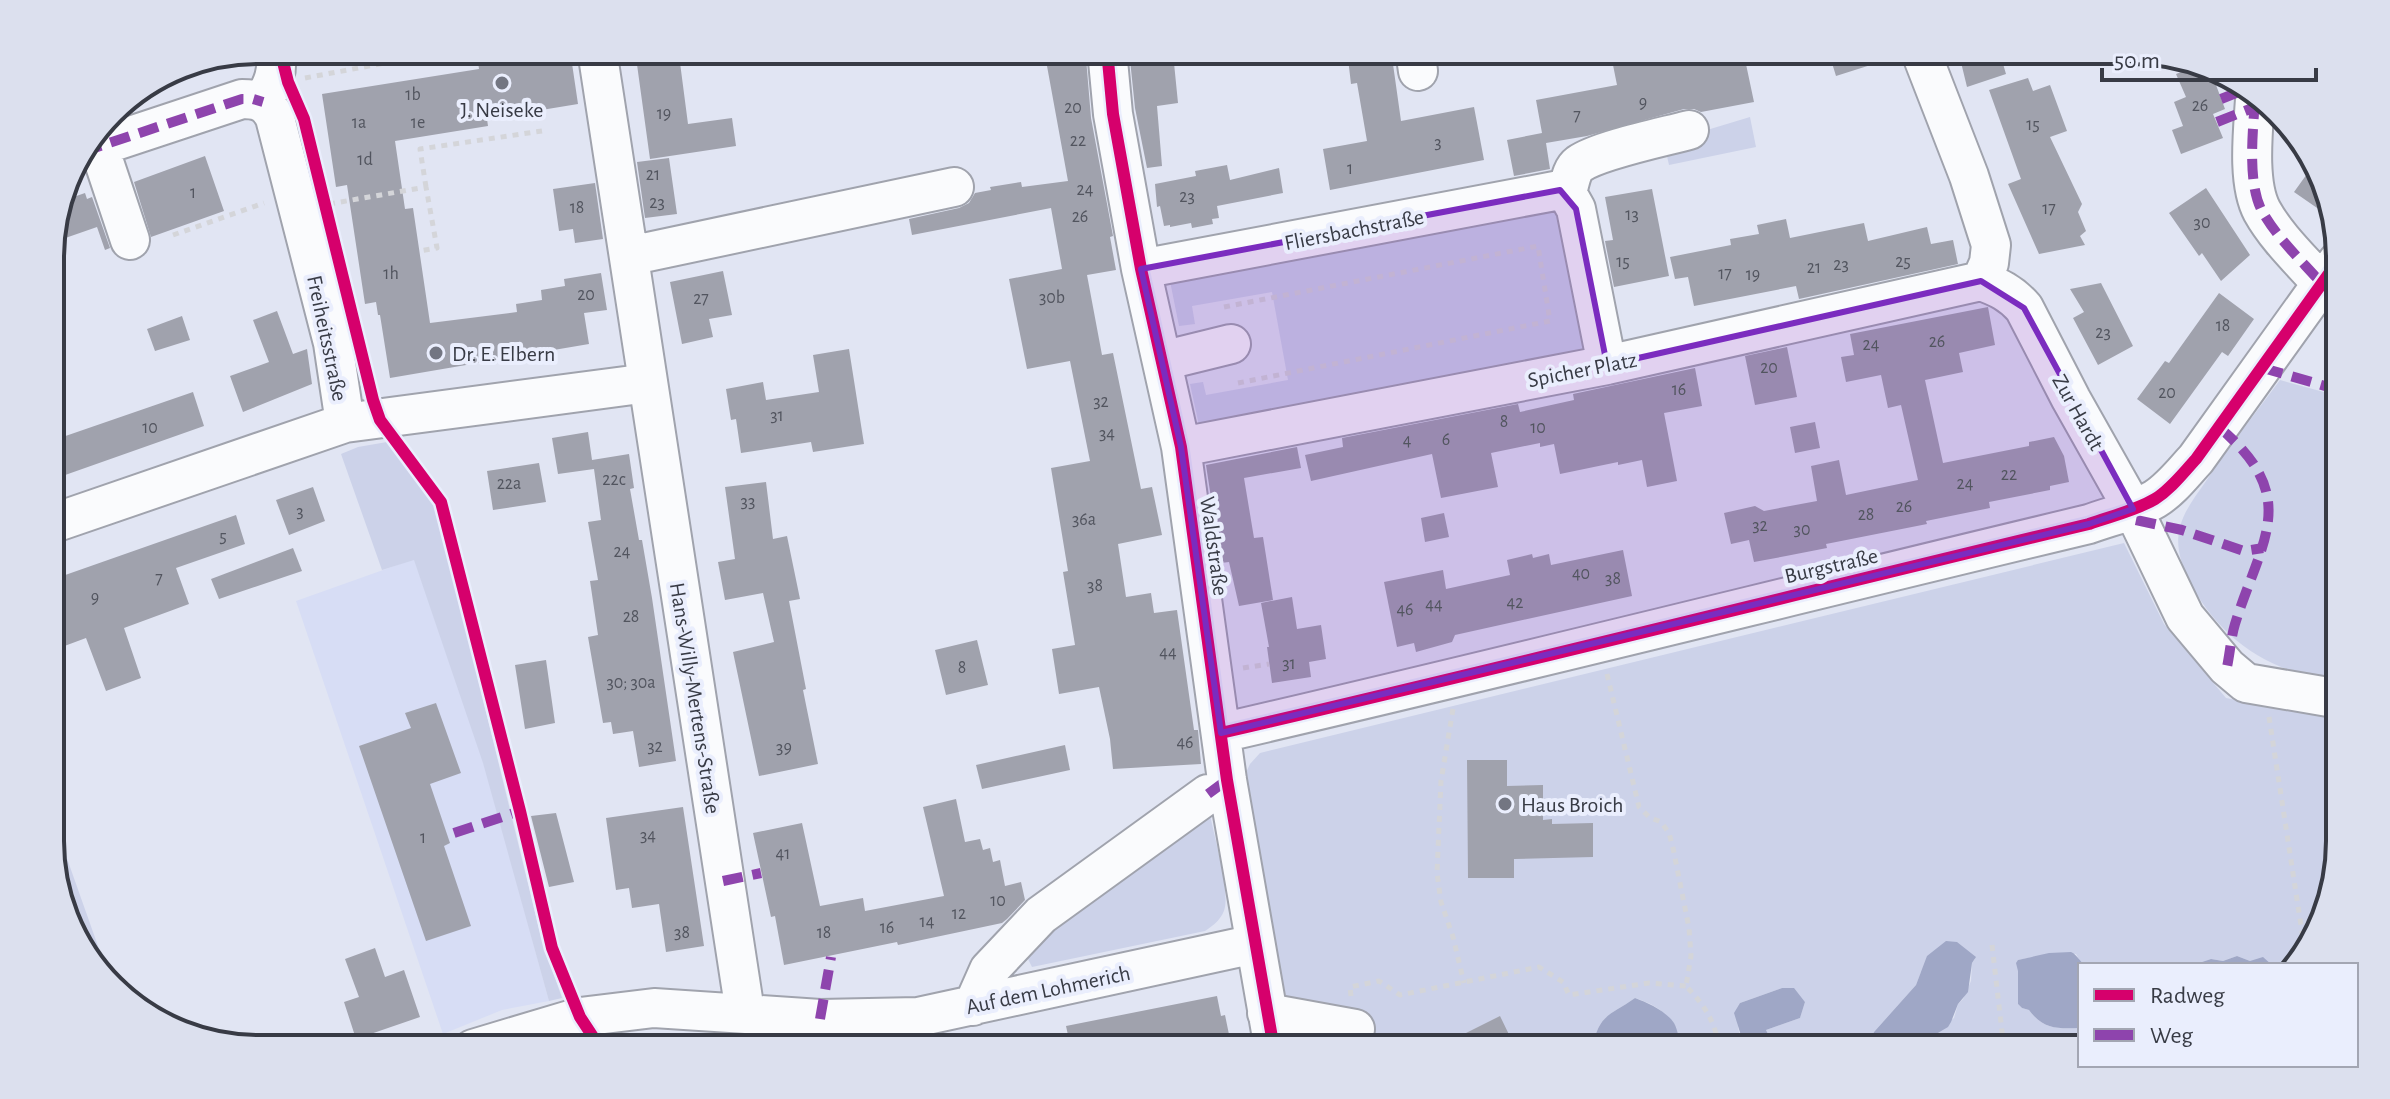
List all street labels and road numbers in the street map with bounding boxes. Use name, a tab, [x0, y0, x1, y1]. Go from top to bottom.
street label: Fliersbachstraße	[1283, 206, 1426, 254]
street label: Freiheitsstraße	[303, 273, 351, 403]
street label: Spicher Platz	[1526, 349, 1639, 391]
street label: Zur Hardt	[2048, 371, 2108, 454]
street label: Waldstraße	[1196, 495, 1232, 597]
street label: Burgstraße	[1782, 545, 1880, 587]
street label: Hans-Willy-Mertens-Straße	[666, 581, 724, 815]
street label: Auf dem Lohmerich	[964, 962, 1132, 1018]

